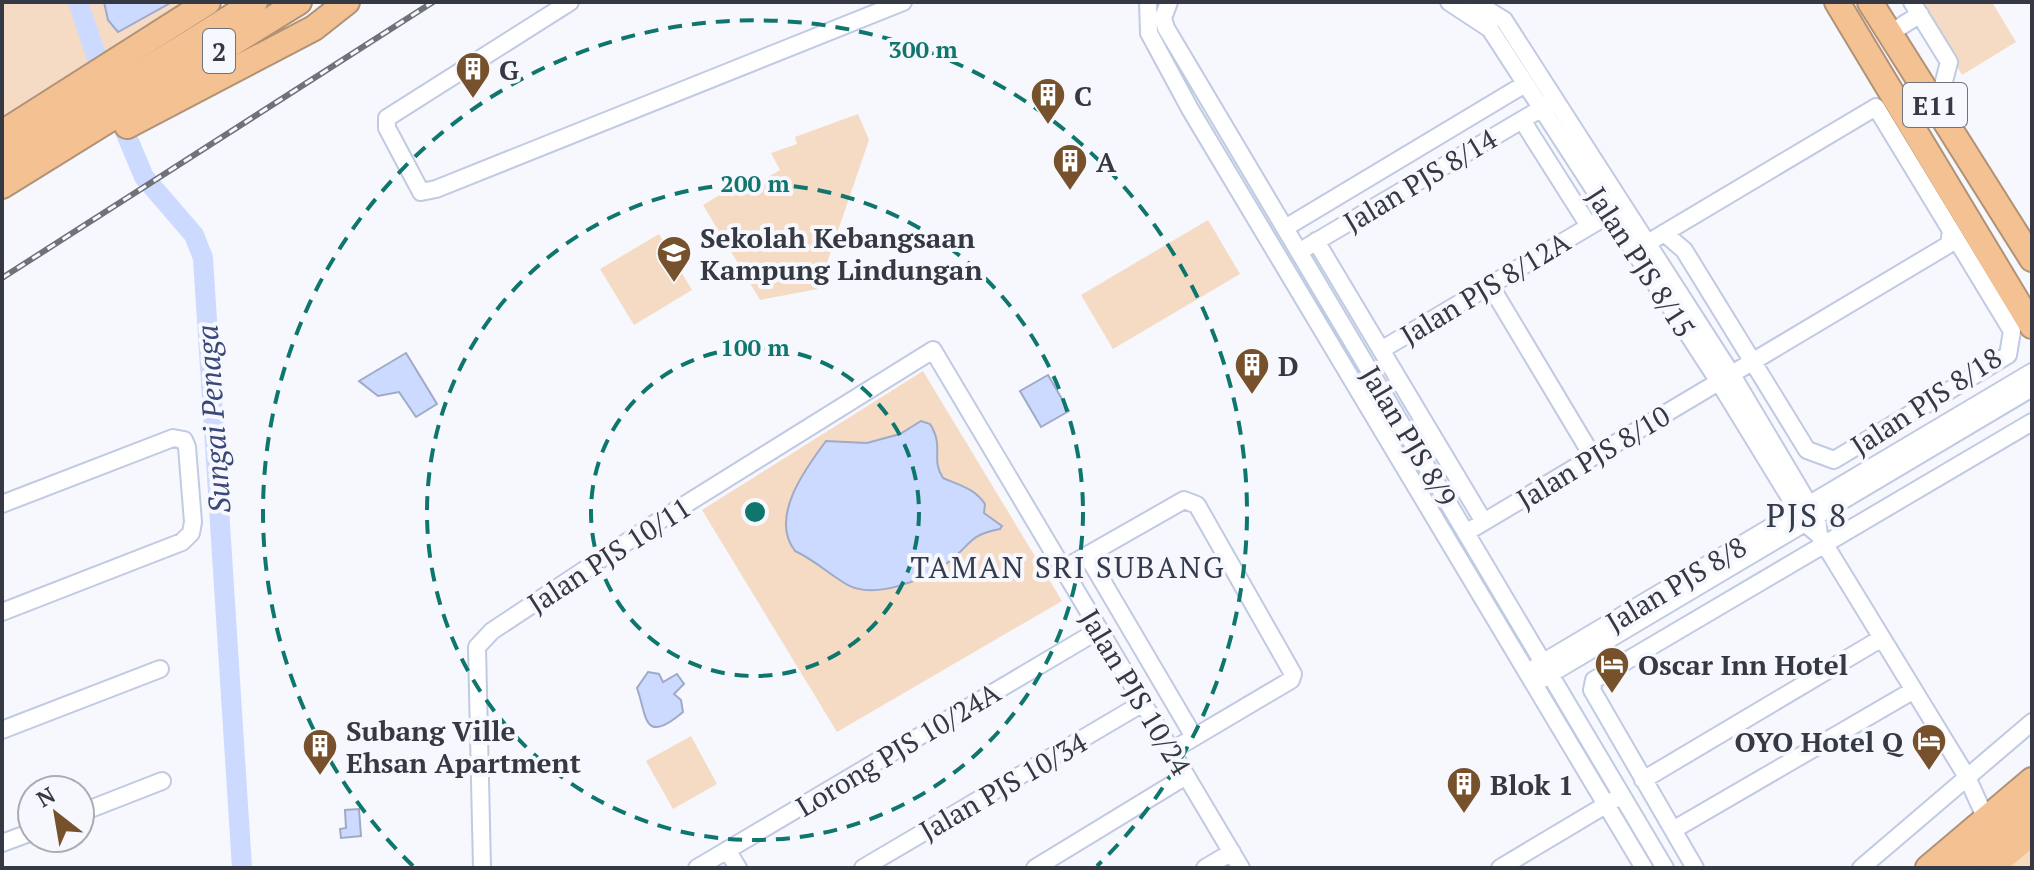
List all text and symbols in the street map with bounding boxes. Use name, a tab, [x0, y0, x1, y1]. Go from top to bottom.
road number: 2	[203, 29, 235, 73]
text: 300 m	[888, 33, 958, 65]
building icon: G	[454, 50, 492, 100]
place label: G	[499, 51, 519, 88]
building icon: C	[1029, 76, 1067, 126]
place label: C	[1074, 77, 1092, 114]
road number: E11	[1903, 83, 1967, 127]
street label: Jalan PJS 8/14	[1337, 120, 1503, 240]
building icon: A	[1051, 142, 1089, 192]
place label: A	[1096, 143, 1117, 180]
text: 200 m	[720, 167, 790, 199]
street label: Jalan PJS 8/15	[1579, 180, 1703, 344]
place label: Sekolah Kebangsaan Kampung Lindungan	[700, 219, 983, 288]
street label: Jalan PJS 8/12A	[1393, 222, 1577, 353]
school or university icon: Sekolah Kebangsaan Kampung Lindungan	[655, 234, 693, 284]
water label: Sungai Penaga	[186, 323, 240, 515]
text: 100 m	[720, 331, 790, 363]
street label: Jalan PJS 8/18	[1844, 339, 2008, 463]
building icon: D	[1233, 346, 1271, 396]
place label: D	[1278, 347, 1299, 384]
street label: Jalan PJS 8/9	[1353, 359, 1465, 513]
street label: Jalan PJS 8/10	[1510, 397, 1676, 517]
street label: Jalan PJS 10/11	[520, 489, 698, 621]
district label: PJS 8	[1766, 494, 1848, 536]
centre of rings	[741, 498, 769, 526]
street label: Jalan PJS 8/8	[1599, 528, 1753, 640]
district label: TAMAN SRI SUBANG	[910, 547, 1226, 587]
street label: Jalan PJS 10/24	[1072, 602, 1200, 782]
hotel icon: Oscar Inn Hotel	[1593, 645, 1631, 695]
place label: Oscar Inn Hotel	[1638, 646, 1848, 683]
street label: Lorong PJS 10/24A	[789, 673, 1008, 825]
place label: Subang Ville Ehsan Apartment	[346, 712, 581, 781]
hotel icon: OYO Hotel Q	[1910, 722, 1948, 772]
street label: Jalan PJS 10/34	[913, 723, 1093, 849]
place label: OYO Hotel Q	[1734, 723, 1904, 760]
building icon: Subang Ville Ehsan Apartment	[301, 727, 339, 777]
building icon: Blok 1	[1445, 765, 1483, 815]
place label: Blok 1	[1490, 766, 1574, 803]
north arrow	[16, 774, 96, 854]
text: N	[31, 780, 60, 813]

